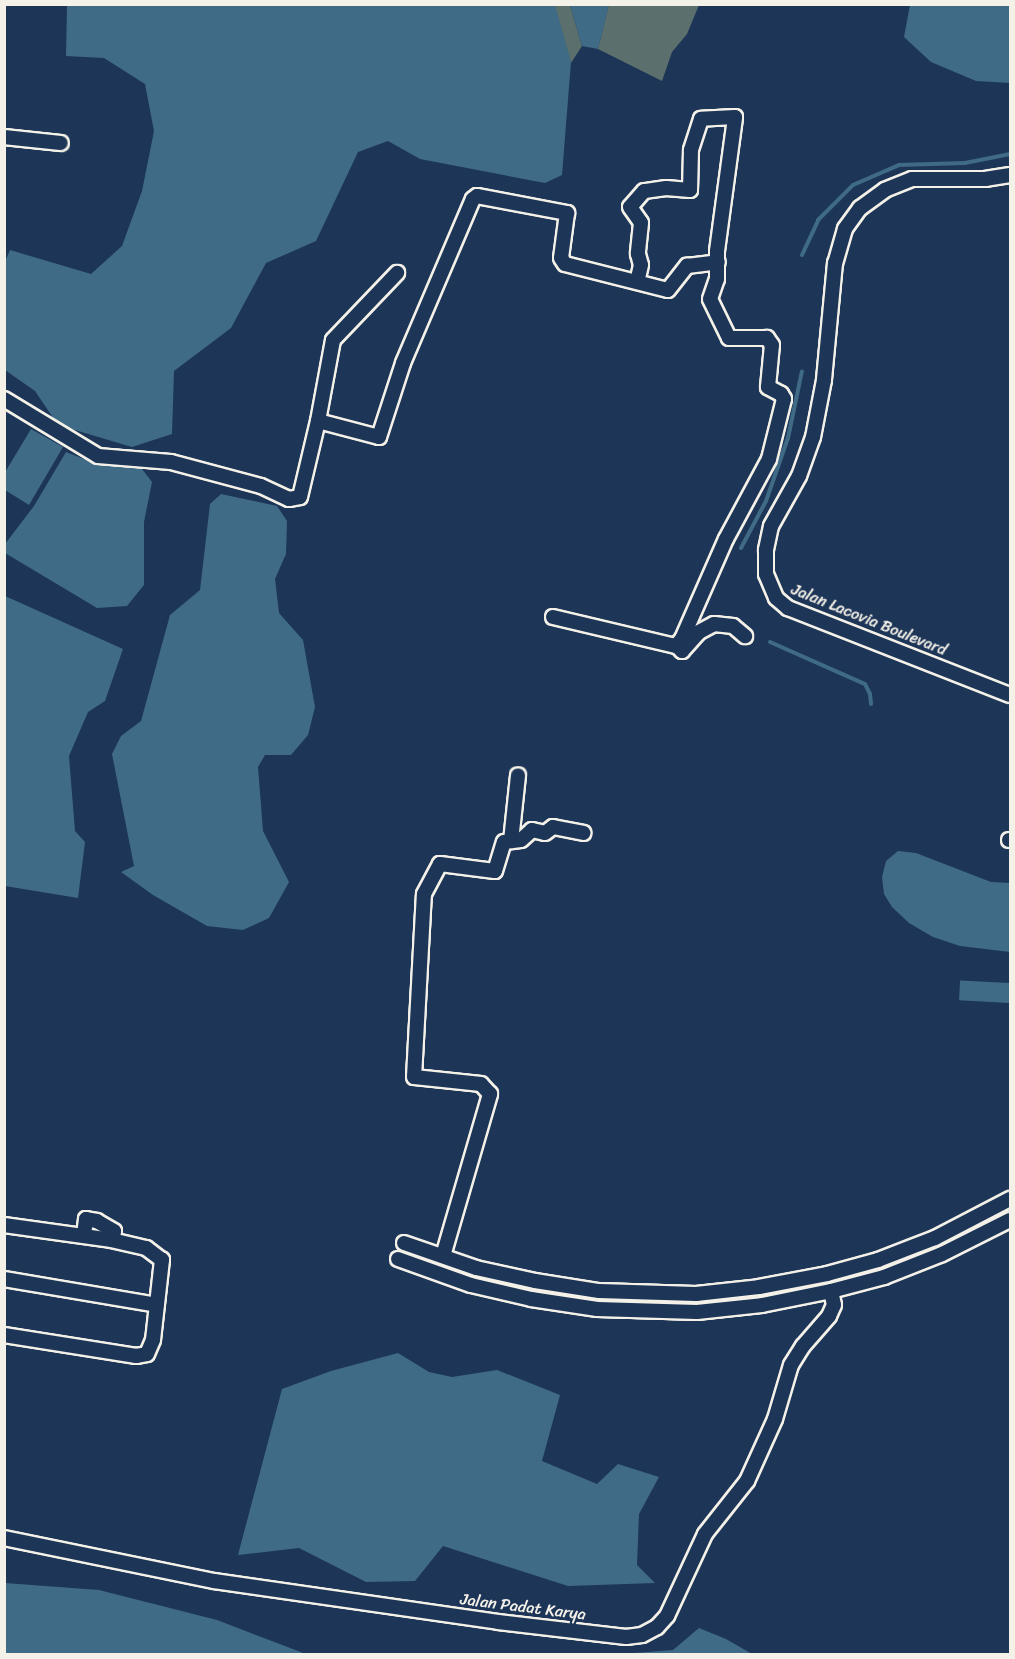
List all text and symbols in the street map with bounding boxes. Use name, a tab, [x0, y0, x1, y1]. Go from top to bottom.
street label: Jalan Lacovia Boulevard	[788, 580, 950, 660]
street label: Jalan Padat Karya	[459, 1590, 587, 1624]

